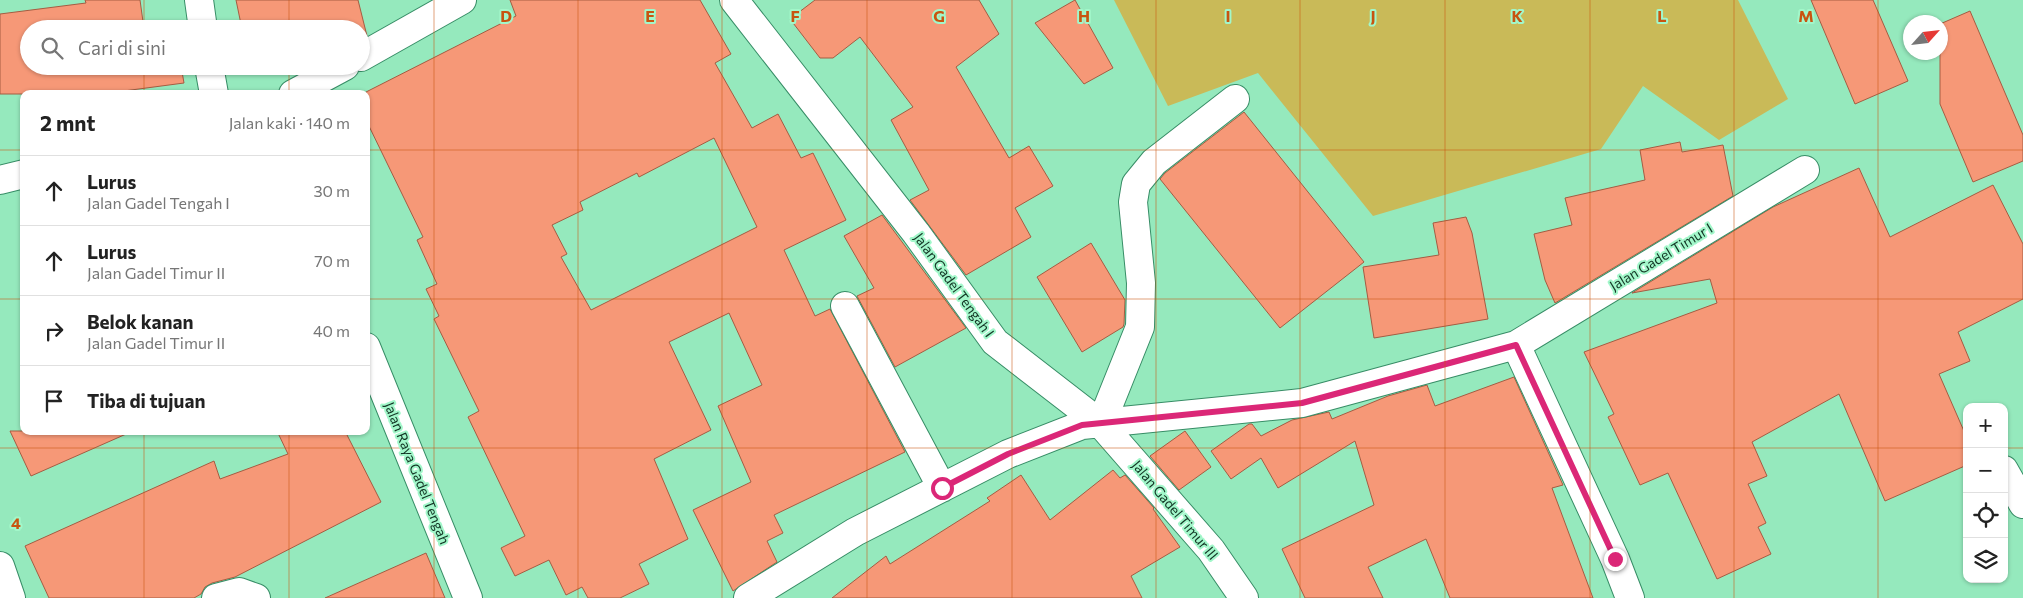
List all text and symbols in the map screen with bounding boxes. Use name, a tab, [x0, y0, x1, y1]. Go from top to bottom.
text: D	[500, 6, 512, 25]
text: E	[645, 6, 655, 25]
text: F	[790, 6, 800, 25]
text: G	[933, 6, 945, 25]
text: H	[1078, 6, 1090, 25]
text: I	[1225, 6, 1231, 25]
text: J	[1370, 6, 1376, 25]
text: K	[1511, 6, 1523, 25]
text: L	[1657, 6, 1667, 25]
text: M	[1798, 6, 1814, 25]
north arrow	[1903, 15, 1948, 60]
search box	[20, 20, 370, 75]
icon: search	[38, 34, 66, 62]
text: Cari di sini	[78, 36, 166, 59]
text: 2 mnt	[40, 110, 95, 135]
text: Jalan kaki · 140 m	[229, 113, 350, 132]
text: Lurus	[87, 170, 136, 193]
icon: ahead	[40, 177, 68, 205]
text: 30 m	[313, 181, 350, 200]
text: Jalan Gadel Tengah I	[87, 193, 230, 212]
street label: Jalan Gadel Timur I	[1606, 219, 1715, 294]
street label: Jalan Gadel Tengah I	[911, 229, 998, 340]
text: Lurus	[87, 240, 136, 263]
icon: ahead	[40, 247, 68, 275]
text: 70 m	[314, 251, 350, 270]
text: Jalan Gadel Timur II	[87, 263, 225, 282]
text: Belok kanan	[87, 310, 194, 333]
icon: right	[40, 317, 68, 345]
text: 40 m	[313, 321, 350, 340]
text: Jalan Gadel Timur II	[87, 333, 225, 352]
icon: arrive	[40, 387, 68, 415]
text: Tiba di tujuan	[87, 389, 205, 412]
street label: Jalan Raya Gadel Tengah	[381, 399, 454, 546]
map controls	[1963, 403, 2008, 583]
button: +	[1963, 403, 2008, 448]
button: −	[1963, 448, 2008, 493]
street label: Jalan Gadel Timur III	[1129, 456, 1222, 563]
route start	[931, 477, 954, 500]
button: locate	[1963, 493, 2008, 538]
text: 4	[11, 513, 21, 532]
button: layers	[1963, 538, 2008, 583]
route end	[1604, 548, 1627, 571]

